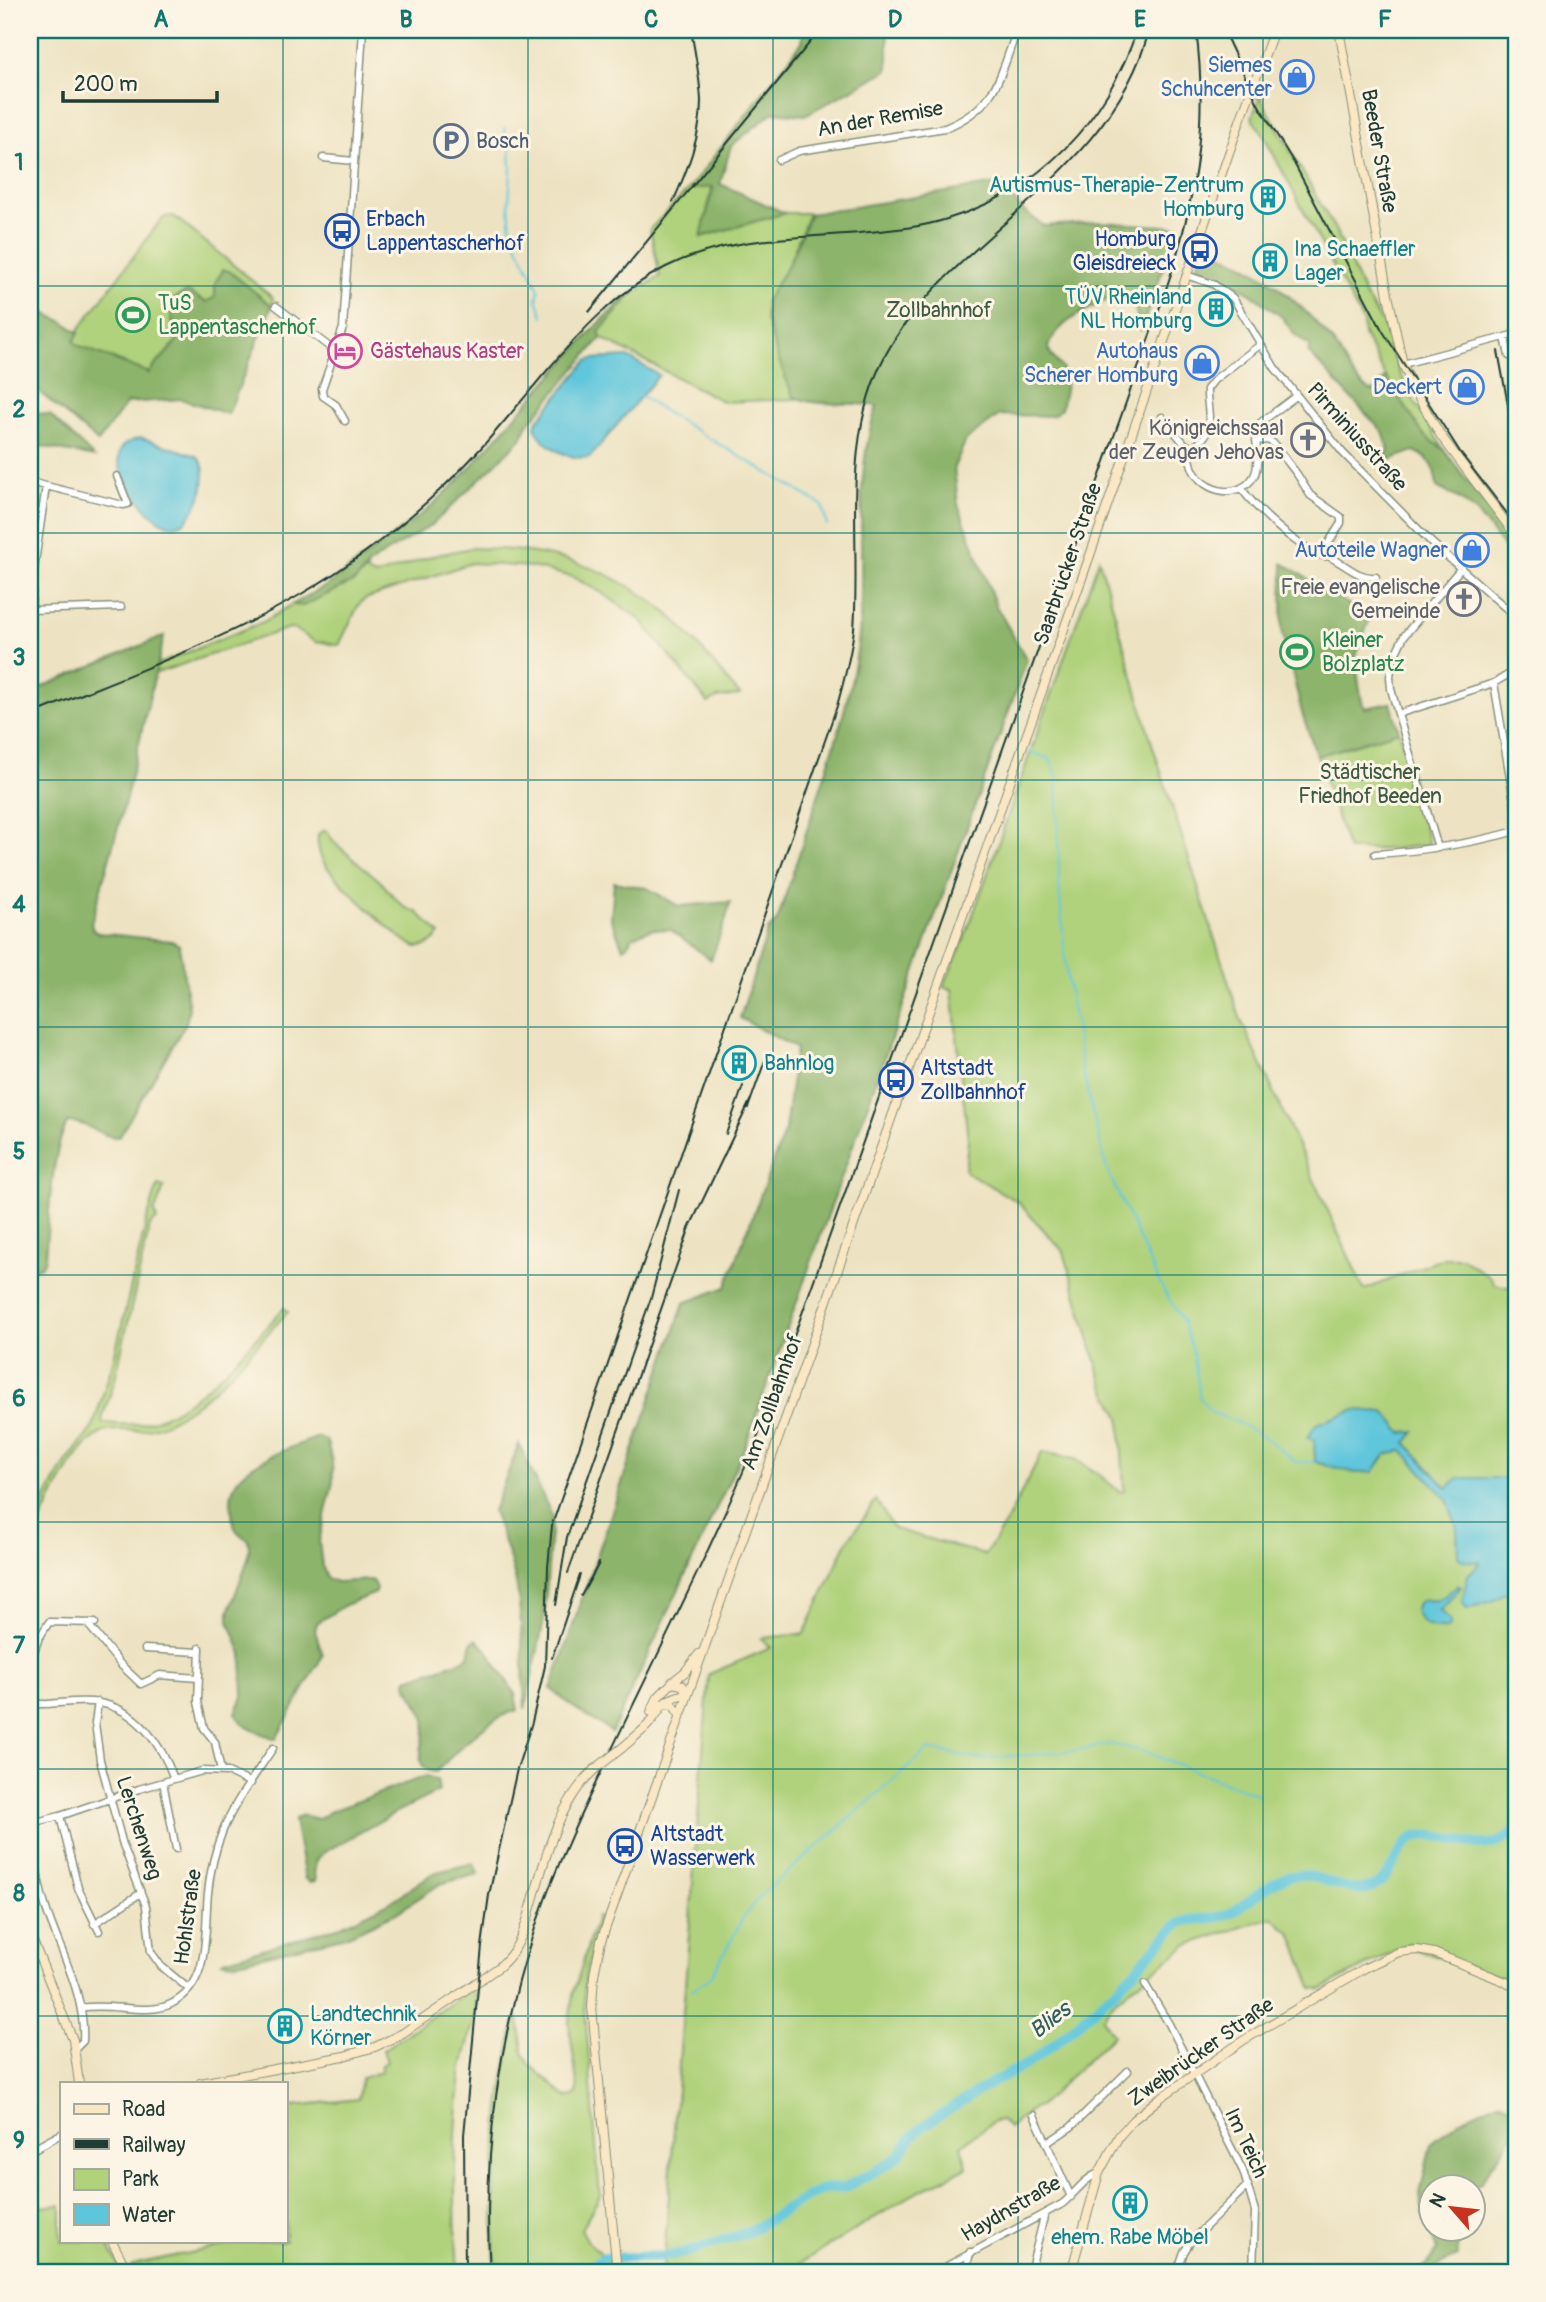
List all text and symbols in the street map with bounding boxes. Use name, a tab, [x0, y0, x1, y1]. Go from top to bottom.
text: A	[154, 5, 169, 34]
text: B	[399, 5, 413, 34]
text: C	[644, 5, 658, 34]
text: D	[888, 5, 902, 34]
text: E	[1134, 5, 1146, 34]
text: F	[1378, 5, 1392, 34]
place label: Siemes Schuhcenter	[1160, 52, 1273, 103]
shop icon: Siemes Schuhcenter	[1278, 58, 1316, 96]
scale bar	[63, 60, 217, 104]
text: 200 m	[74, 71, 138, 98]
street label: Beeder Straße	[1355, 87, 1403, 216]
street label: An der Remise	[815, 95, 946, 143]
parking icon: Bosch	[432, 122, 470, 160]
place label: Bosch	[476, 128, 529, 155]
text: 1	[15, 148, 24, 177]
place label: Autismus-Therapie-Zentrum Homburg	[989, 172, 1244, 223]
building icon: Autismus-Therapie-Zentrum Homburg	[1249, 178, 1287, 216]
place label: Erbach Lappentascherhof	[366, 206, 525, 257]
bus stop icon: Erbach Lappentascherhof	[323, 212, 361, 250]
place label: Homburg Gleisdreieck	[1073, 226, 1176, 277]
bus stop icon: Homburg Gleisdreieck	[1181, 232, 1219, 270]
place label: Ina Schaeffler Lager	[1294, 236, 1416, 287]
building icon: Ina Schaeffler Lager	[1251, 242, 1289, 280]
place label: TÜV Rheinland NL Homburg	[1065, 284, 1192, 335]
place label: TuS Lappentascherhof	[158, 290, 317, 341]
building icon: TÜV Rheinland NL Homburg	[1197, 290, 1235, 328]
sports icon: TuS Lappentascherhof	[114, 296, 152, 334]
park label: Zollbahnhof	[886, 297, 993, 324]
hotel icon: Gästehaus Kaster	[326, 332, 364, 370]
place label: Gästehaus Kaster	[370, 338, 524, 365]
place label: Autohaus Scherer Homburg	[1024, 338, 1179, 389]
shop icon: Autohaus Scherer Homburg	[1183, 344, 1221, 382]
shop icon: Deckert	[1448, 368, 1486, 406]
place label: Deckert	[1373, 374, 1443, 401]
street label: Pirminiusstraße	[1301, 377, 1413, 498]
text: 2	[13, 395, 26, 424]
place label: Königreichssaal der Zeugen Jehovas	[1109, 415, 1285, 466]
church icon: Königreichssaal der Zeugen Jehovas	[1289, 421, 1327, 459]
street label: Saarbrücker Straße	[1028, 479, 1109, 649]
shop icon: Autoteile Wagner	[1453, 531, 1491, 569]
place label: Autoteile Wagner	[1294, 537, 1448, 564]
place label: Freie evangelische Gemeinde	[1281, 574, 1441, 625]
church icon: Freie evangelische Gemeinde	[1445, 580, 1483, 618]
place label: Kleiner Bolzplatz	[1322, 627, 1405, 678]
sports icon: Kleiner Bolzplatz	[1278, 633, 1316, 671]
text: 3	[13, 643, 25, 672]
park label: Städtischer Friedhof Beeden	[1298, 759, 1442, 810]
text: 4	[12, 890, 26, 919]
building icon: Bahnlog	[720, 1044, 758, 1082]
place label: Bahnlog	[764, 1050, 834, 1077]
place label: Altstadt Zollbahnhof	[920, 1055, 1027, 1106]
bus stop icon: Altstadt Zollbahnhof	[877, 1061, 915, 1099]
text: 5	[13, 1137, 25, 1166]
street label: Am Zollbahnhof	[735, 1330, 809, 1474]
text: 6	[12, 1384, 26, 1413]
text: 7	[13, 1631, 26, 1660]
street label: Lerchenweg	[110, 1773, 168, 1883]
place label: Altstadt Wasserwerk	[650, 1821, 755, 1872]
bus stop icon: Altstadt Wasserwerk	[606, 1827, 644, 1865]
street label: Hohlstraße	[168, 1867, 208, 1967]
text: 8	[13, 1879, 25, 1908]
street label: Zweibrücker Straße	[1123, 1991, 1280, 2112]
water label: Blies	[1024, 1993, 1078, 2045]
place label: Landtechnik Körner	[310, 2001, 417, 2052]
building icon: Landtechnik Körner	[266, 2007, 304, 2045]
legend	[60, 2082, 287, 2242]
text: Road	[122, 2096, 166, 2123]
street label: Im Teich	[1218, 2104, 1274, 2182]
text: 9	[13, 2126, 25, 2155]
text: Railway	[122, 2132, 186, 2159]
text: Park	[122, 2166, 159, 2193]
street label: Haydnstraße	[956, 2169, 1066, 2248]
north arrow	[1416, 2172, 1486, 2242]
building icon: ehem. Rabe Möbel	[1111, 2184, 1149, 2222]
text: N	[1424, 2189, 1452, 2212]
text: Water	[122, 2202, 176, 2229]
place label: ehem. Rabe Möbel	[1051, 2224, 1209, 2251]

